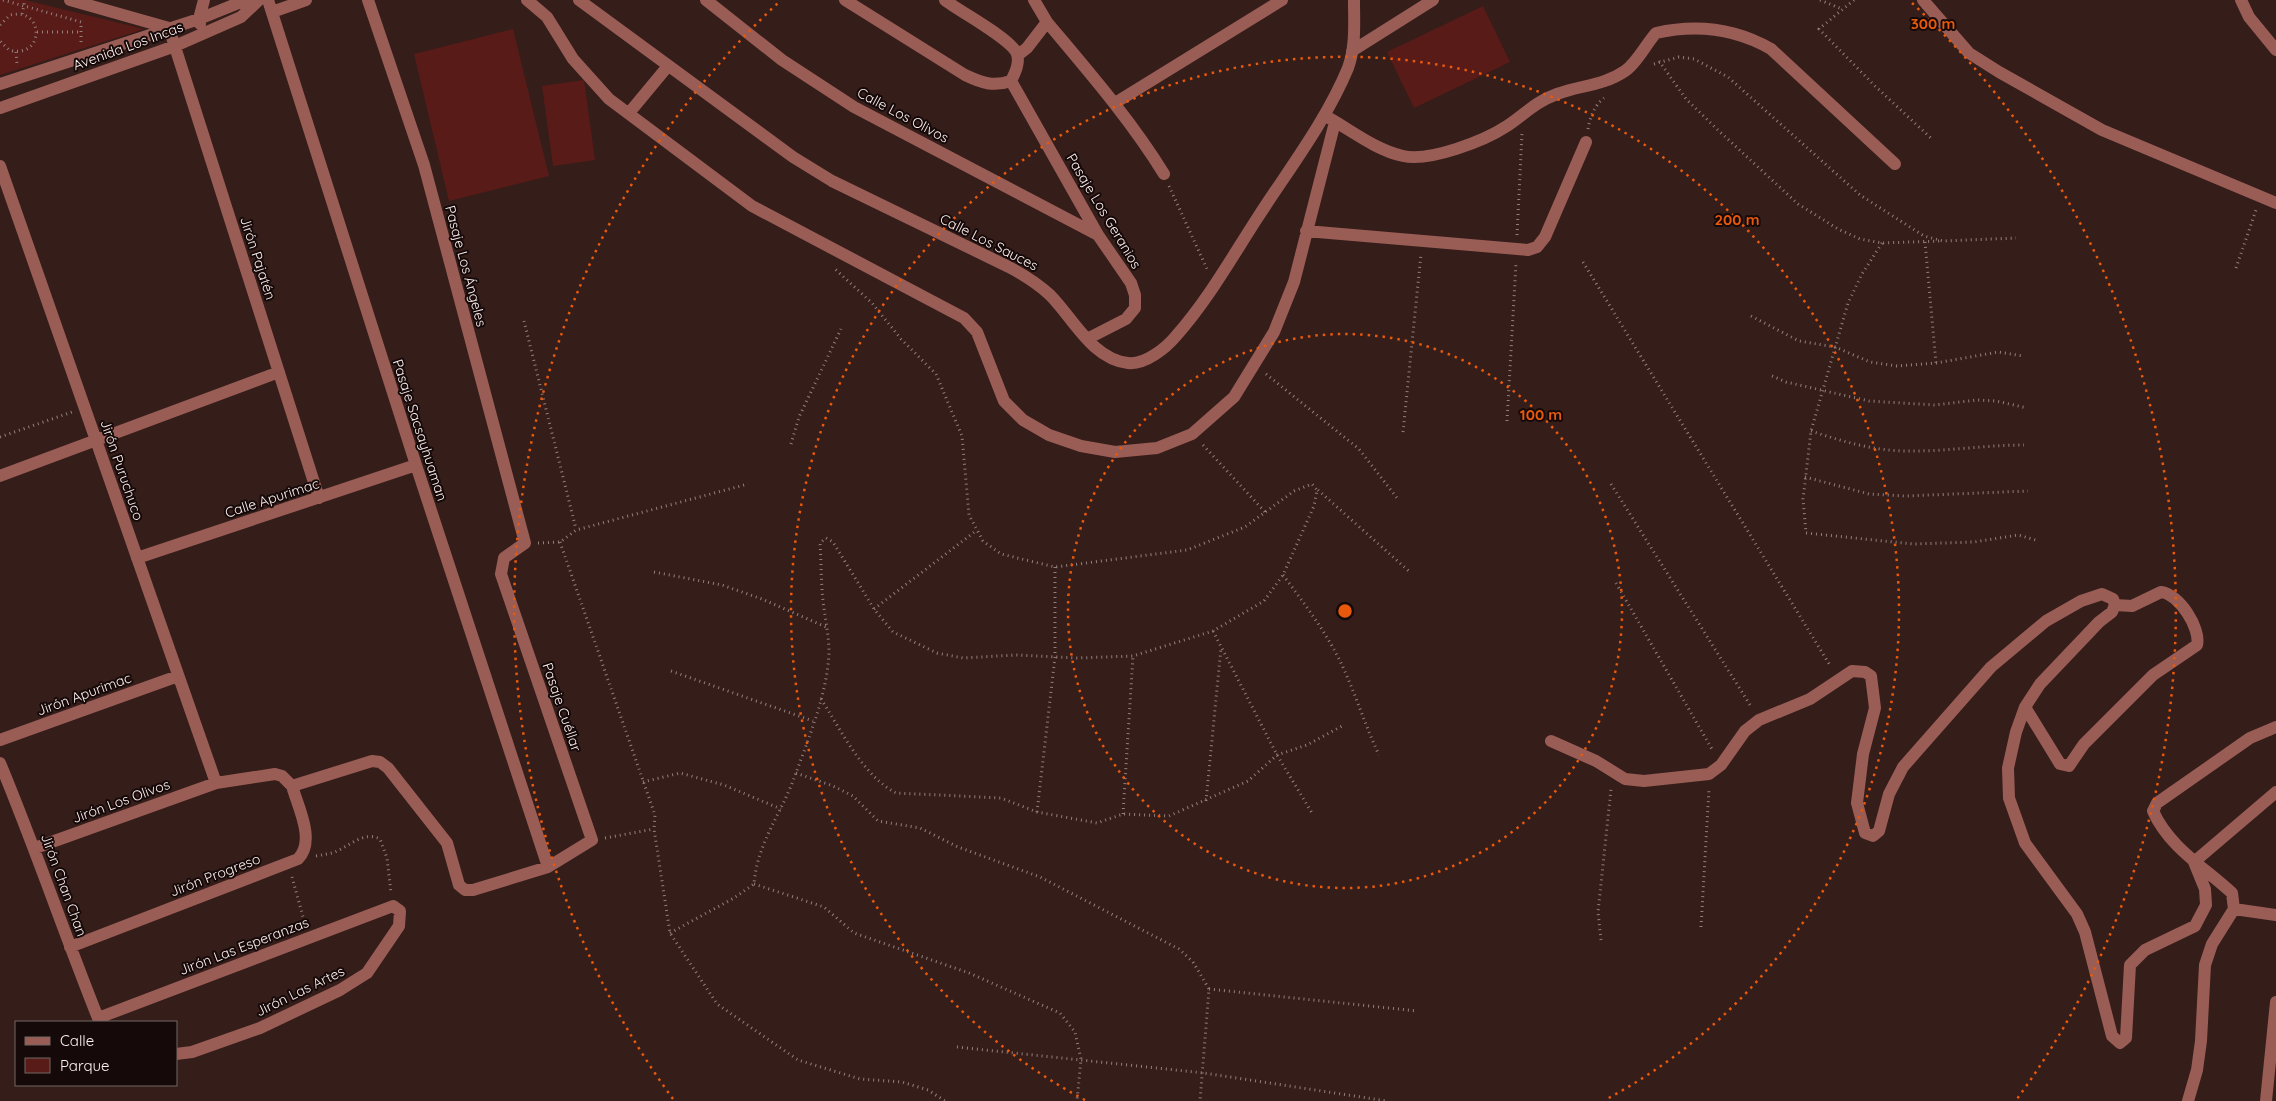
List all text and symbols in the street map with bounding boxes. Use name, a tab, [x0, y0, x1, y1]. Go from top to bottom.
text: 300 m	[1911, 14, 1955, 33]
street label: Avenida Los Incas	[70, 18, 186, 74]
street label: Calle Los Olivos	[854, 83, 952, 147]
street label: Pasaje Los Geranios	[1063, 150, 1145, 272]
street label: Pasaje Los Ángeles	[441, 203, 491, 329]
street label: Calle Los Sauces	[937, 209, 1041, 275]
text: 200 m	[1715, 210, 1760, 229]
street label: Jirón Pajatén	[236, 214, 280, 302]
street label: Pasaje Sacsayhuaman	[389, 357, 451, 503]
text: 100 m	[1520, 405, 1562, 424]
street label: Jirón Puruchuco	[96, 417, 148, 523]
street label: Calle Apurimac	[223, 474, 321, 522]
centre of rings	[1336, 602, 1354, 620]
street label: Pasaje Cuéllar	[538, 660, 586, 754]
street label: Jirón Apurimac	[34, 669, 134, 719]
street label: Jirón Los Olivos	[70, 775, 172, 827]
street label: Jirón Chan Chan	[37, 831, 91, 939]
street label: Jirón Progreso	[167, 850, 263, 900]
street label: Jirón Las Esperanzas	[177, 913, 311, 979]
street label: Jirón Las Artes	[253, 962, 347, 1020]
legend	[15, 1021, 178, 1086]
text: Calle	[60, 1031, 94, 1050]
text: Parque	[60, 1056, 110, 1075]

